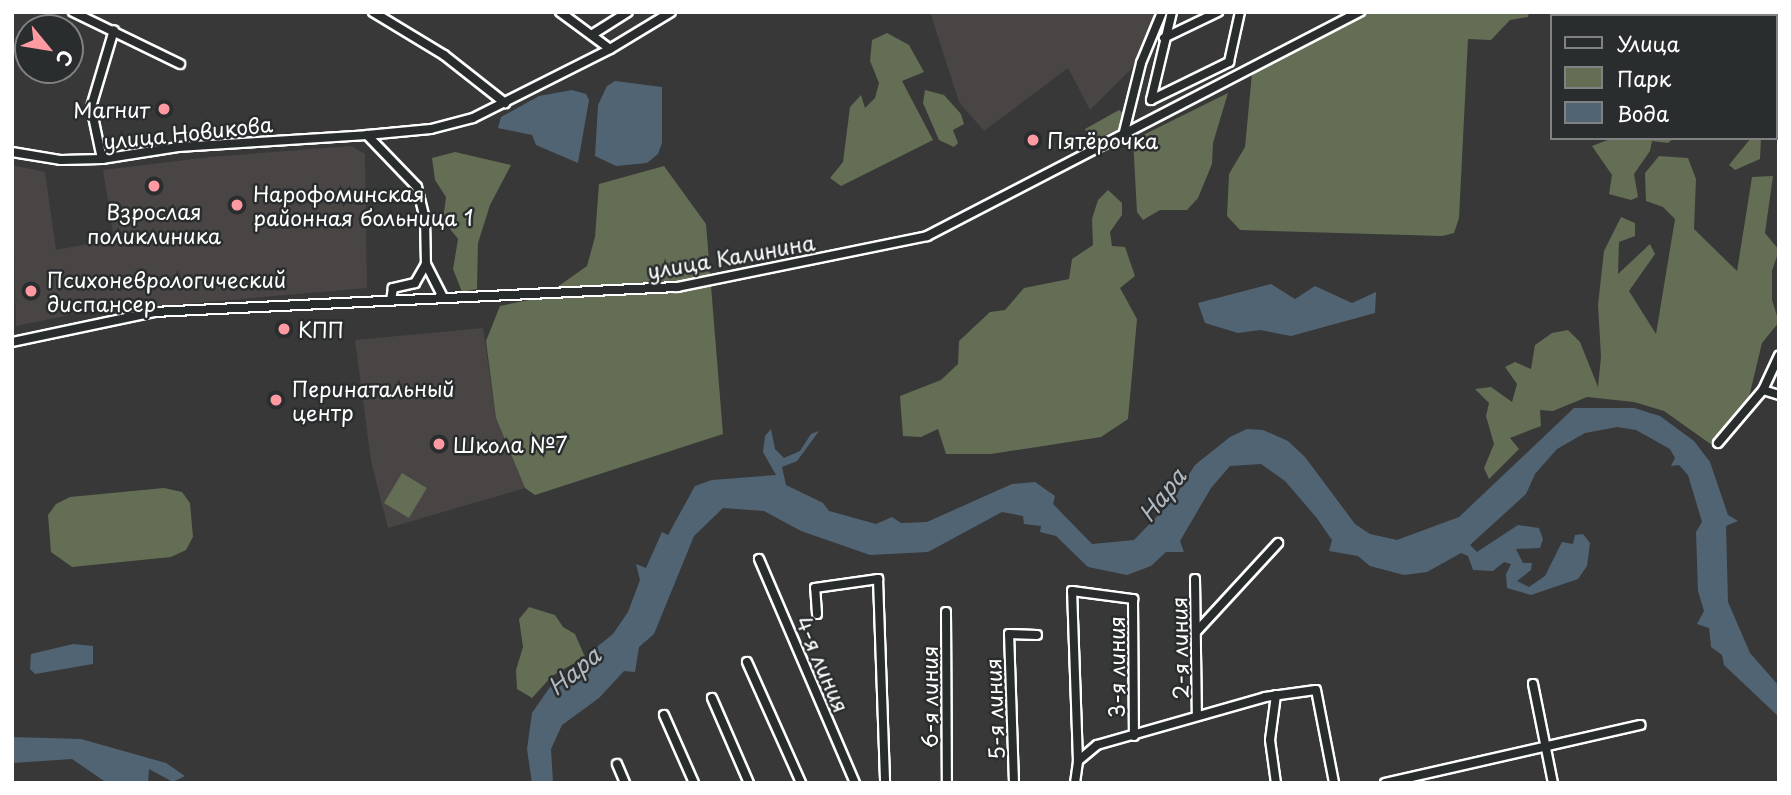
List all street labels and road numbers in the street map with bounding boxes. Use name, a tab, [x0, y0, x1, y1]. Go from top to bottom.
street label: улица Новикова	[102, 111, 274, 153]
street label: улица Калинина	[645, 229, 817, 283]
street label: 2-я линия	[1166, 596, 1192, 700]
street label: 4-я линия	[791, 612, 855, 716]
street label: 3-я линия	[1103, 616, 1129, 718]
street label: 6-я линия	[916, 645, 942, 749]
street label: 5-я линия	[980, 658, 1008, 760]

